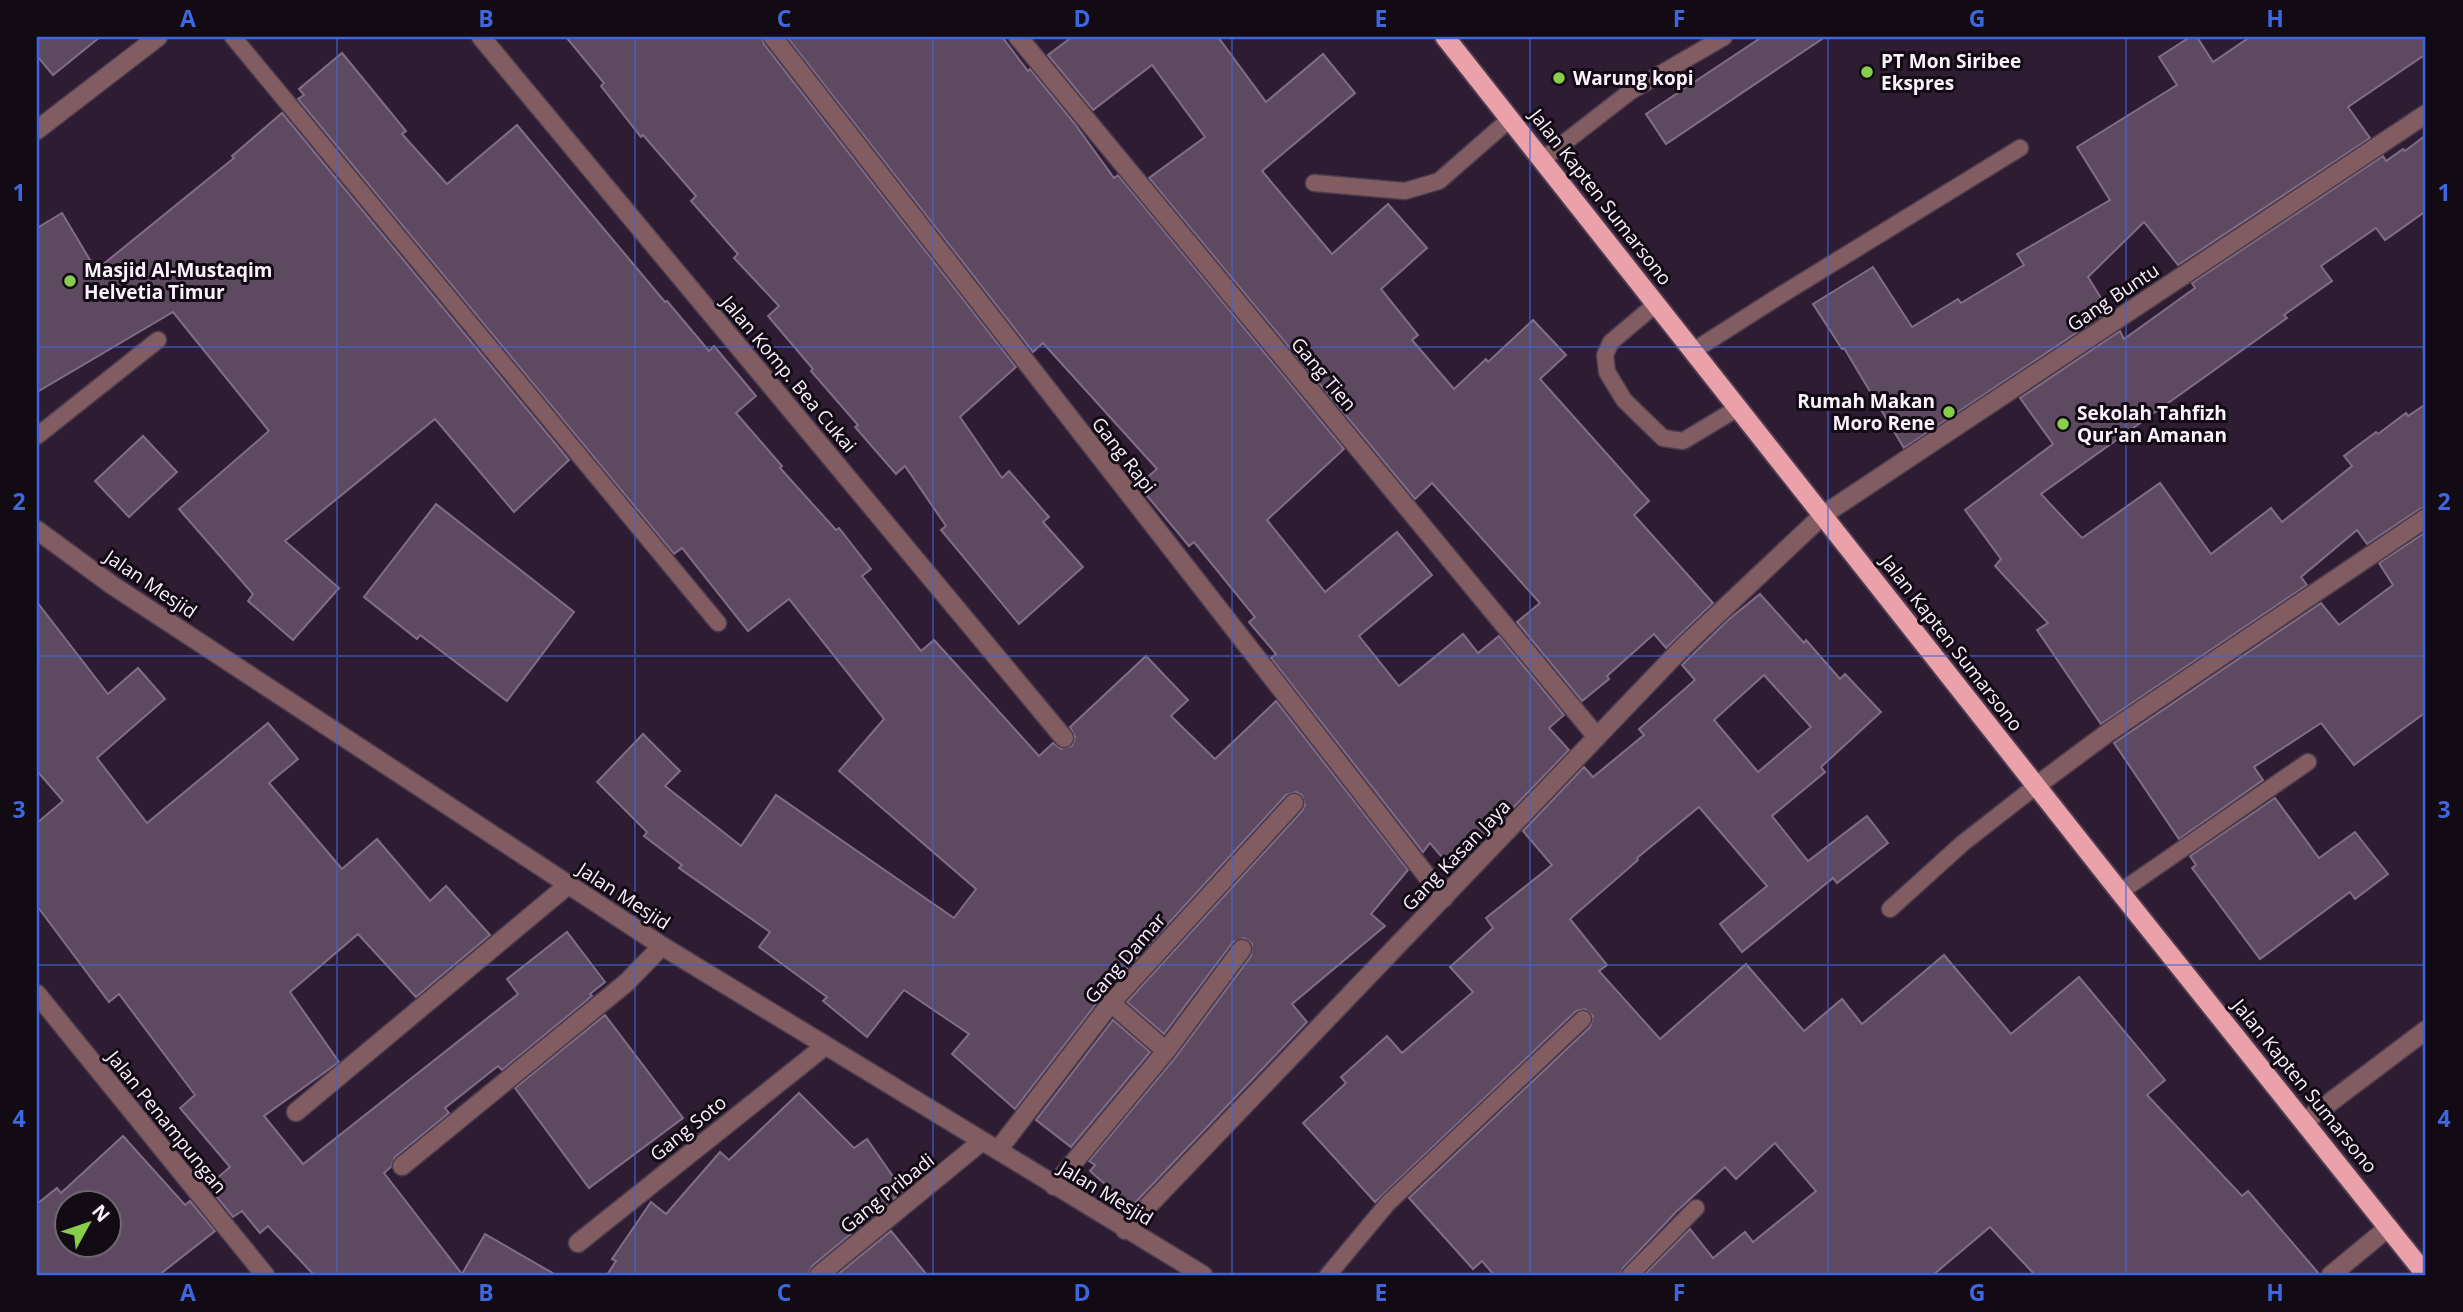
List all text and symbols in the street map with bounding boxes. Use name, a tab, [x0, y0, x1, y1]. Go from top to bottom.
text: A	[180, 2, 196, 34]
text: B	[478, 2, 494, 34]
text: C	[777, 2, 791, 34]
text: D	[1073, 2, 1091, 34]
text: E	[1375, 2, 1387, 34]
text: F	[1673, 2, 1685, 34]
text: G	[1969, 2, 1985, 34]
text: H	[2266, 2, 2284, 34]
place label: PT Mon Siribee Ekspres	[1881, 48, 2021, 96]
marker: PT Mon Siribee Ekspres	[1859, 64, 1875, 80]
place label: Warung kopi	[1573, 65, 1694, 91]
marker: Warung kopi	[1551, 70, 1567, 86]
street label: Jalan Kapten Sumarsono	[1523, 102, 1678, 291]
text: 1	[12, 176, 26, 208]
text: 1	[2437, 176, 2451, 208]
place label: Masjid Al-Mustaqim Helvetia Timur	[84, 257, 272, 305]
street label: Gang Buntu	[2062, 257, 2164, 337]
marker: Masjid Al-Mustaqim Helvetia Timur	[62, 273, 78, 289]
street label: Jalan Komp. Bea Cukai	[714, 289, 862, 458]
street label: Gang Tien	[1285, 332, 1363, 416]
place label: Rumah Makan Moro Rene	[1797, 388, 1935, 436]
place label: Sekolah Tahfizh Qur'an Amanan	[2077, 400, 2227, 448]
marker: Rumah Makan Moro Rene	[1941, 404, 1957, 420]
street label: Gang Rapi	[1086, 412, 1162, 498]
marker: Sekolah Tahfizh Qur'an Amanan	[2055, 416, 2071, 432]
text: 2	[12, 485, 26, 517]
text: 2	[2437, 485, 2451, 517]
street label: Jalan Mesjid	[98, 543, 202, 624]
street label: Jalan Kapten Sumarsono	[1874, 548, 2029, 737]
text: 3	[12, 793, 26, 825]
text: 3	[2437, 793, 2451, 825]
street label: Gang Kasan Jaya	[1396, 794, 1516, 916]
street label: Jalan Mesjid	[571, 855, 675, 936]
street label: Gang Damar	[1079, 907, 1172, 1009]
street label: Jalan Kapten Sumarsono	[2225, 992, 2383, 1179]
street label: Jalan Penampungan	[100, 1043, 233, 1199]
street label: Gang Soto	[644, 1089, 732, 1167]
text: 4	[12, 1102, 26, 1134]
text: 4	[2437, 1102, 2451, 1134]
street label: Gang Pribadi	[835, 1147, 939, 1239]
street label: Jalan Mesjid	[1052, 1154, 1158, 1231]
north arrow	[52, 1190, 122, 1260]
text: N	[86, 1199, 116, 1227]
text: A	[180, 1276, 196, 1308]
text: B	[478, 1276, 494, 1308]
text: C	[777, 1276, 791, 1308]
text: D	[1073, 1276, 1091, 1308]
text: E	[1375, 1276, 1387, 1308]
text: F	[1673, 1276, 1685, 1308]
text: G	[1969, 1276, 1985, 1308]
text: H	[2266, 1276, 2284, 1308]

